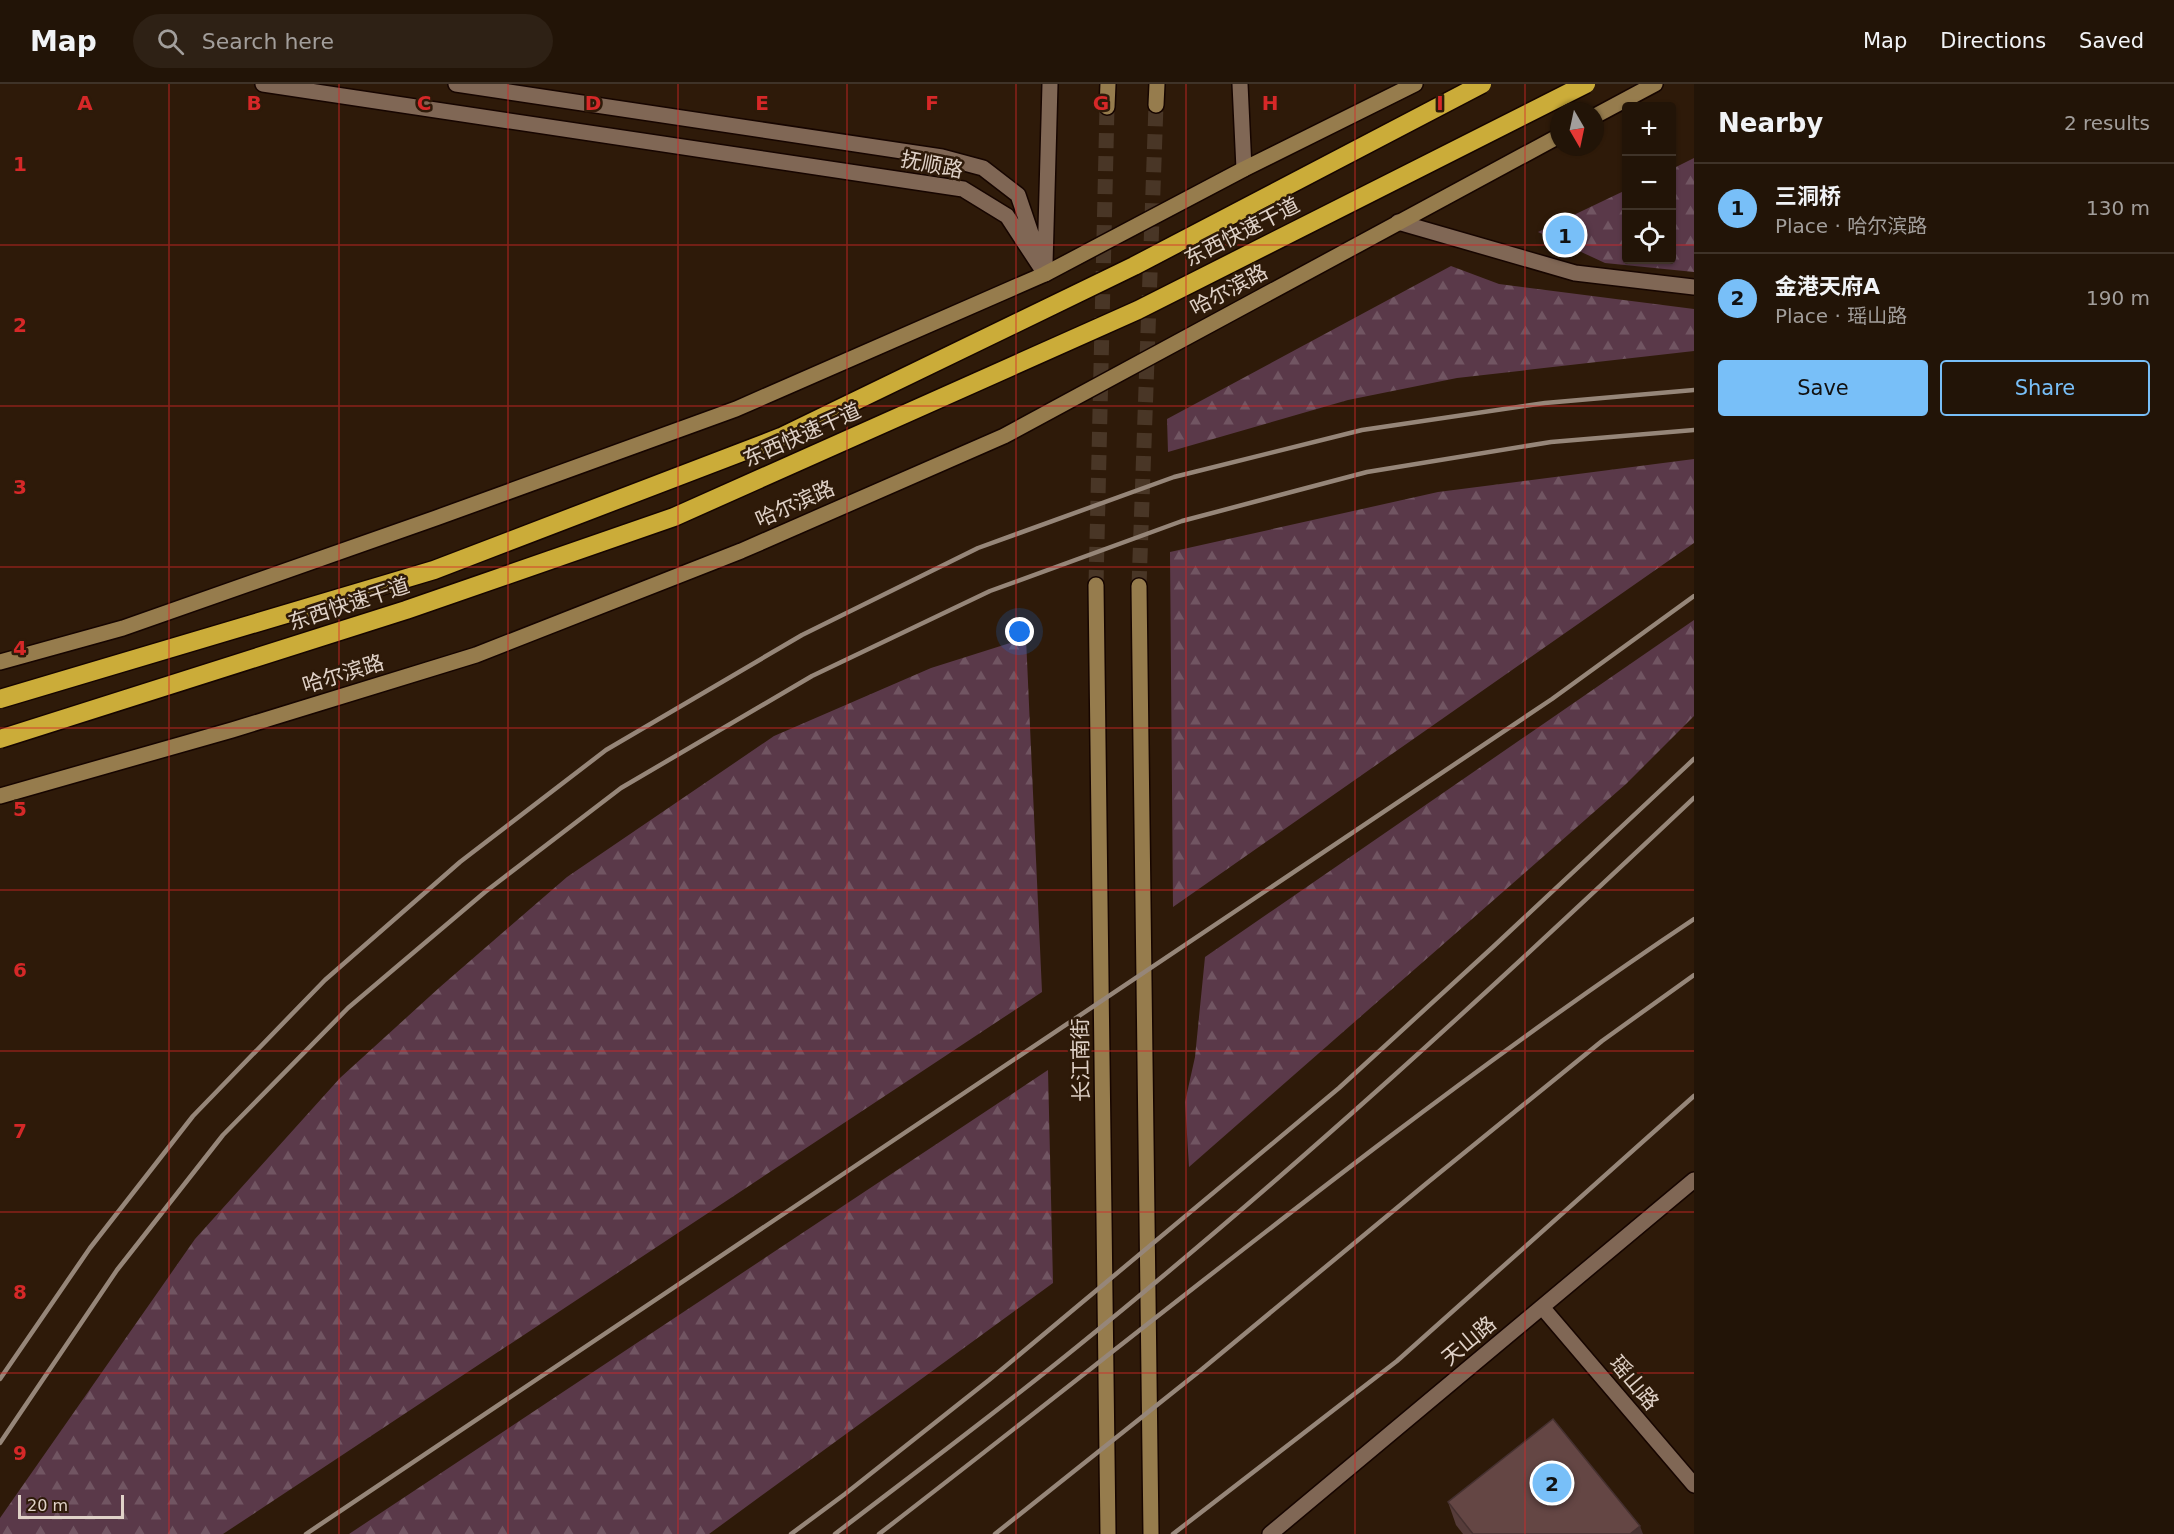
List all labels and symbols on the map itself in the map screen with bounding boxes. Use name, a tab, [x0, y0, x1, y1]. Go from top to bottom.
text: A	[77, 91, 93, 115]
text: B	[246, 91, 262, 115]
text: C	[417, 91, 431, 115]
text: D	[585, 91, 601, 115]
text: E	[755, 91, 769, 115]
text: F	[925, 91, 939, 115]
text: G	[1093, 91, 1109, 115]
text: H	[1262, 91, 1278, 115]
text: I	[1436, 91, 1444, 115]
north arrow	[1550, 102, 1604, 156]
street label: 抚顺路	[899, 147, 965, 183]
text: 1	[13, 152, 27, 176]
street label: 东西快速干道	[1180, 193, 1304, 271]
pin: 1	[1546, 212, 1584, 258]
street label: 哈尔滨路	[1186, 260, 1272, 320]
text: 2	[13, 313, 27, 337]
street label: 东西快速干道	[740, 398, 864, 472]
text: 3	[13, 475, 27, 499]
street label: 哈尔滨路	[752, 476, 838, 532]
street label: 东西快速干道	[285, 573, 413, 635]
your location	[1005, 617, 1034, 646]
text: 4	[13, 636, 27, 660]
street label: 哈尔滨路	[299, 650, 387, 698]
text: 5	[13, 797, 27, 821]
text: 6	[13, 958, 27, 982]
street label: 长江南街	[1068, 1018, 1094, 1102]
text: 7	[13, 1119, 27, 1143]
text: 8	[13, 1280, 27, 1304]
street label: 天山路	[1437, 1312, 1501, 1370]
street label: 瑶山路	[1605, 1351, 1663, 1415]
text: 9	[13, 1441, 27, 1465]
pin: 2	[1532, 1460, 1572, 1506]
scale bar	[18, 1492, 124, 1520]

